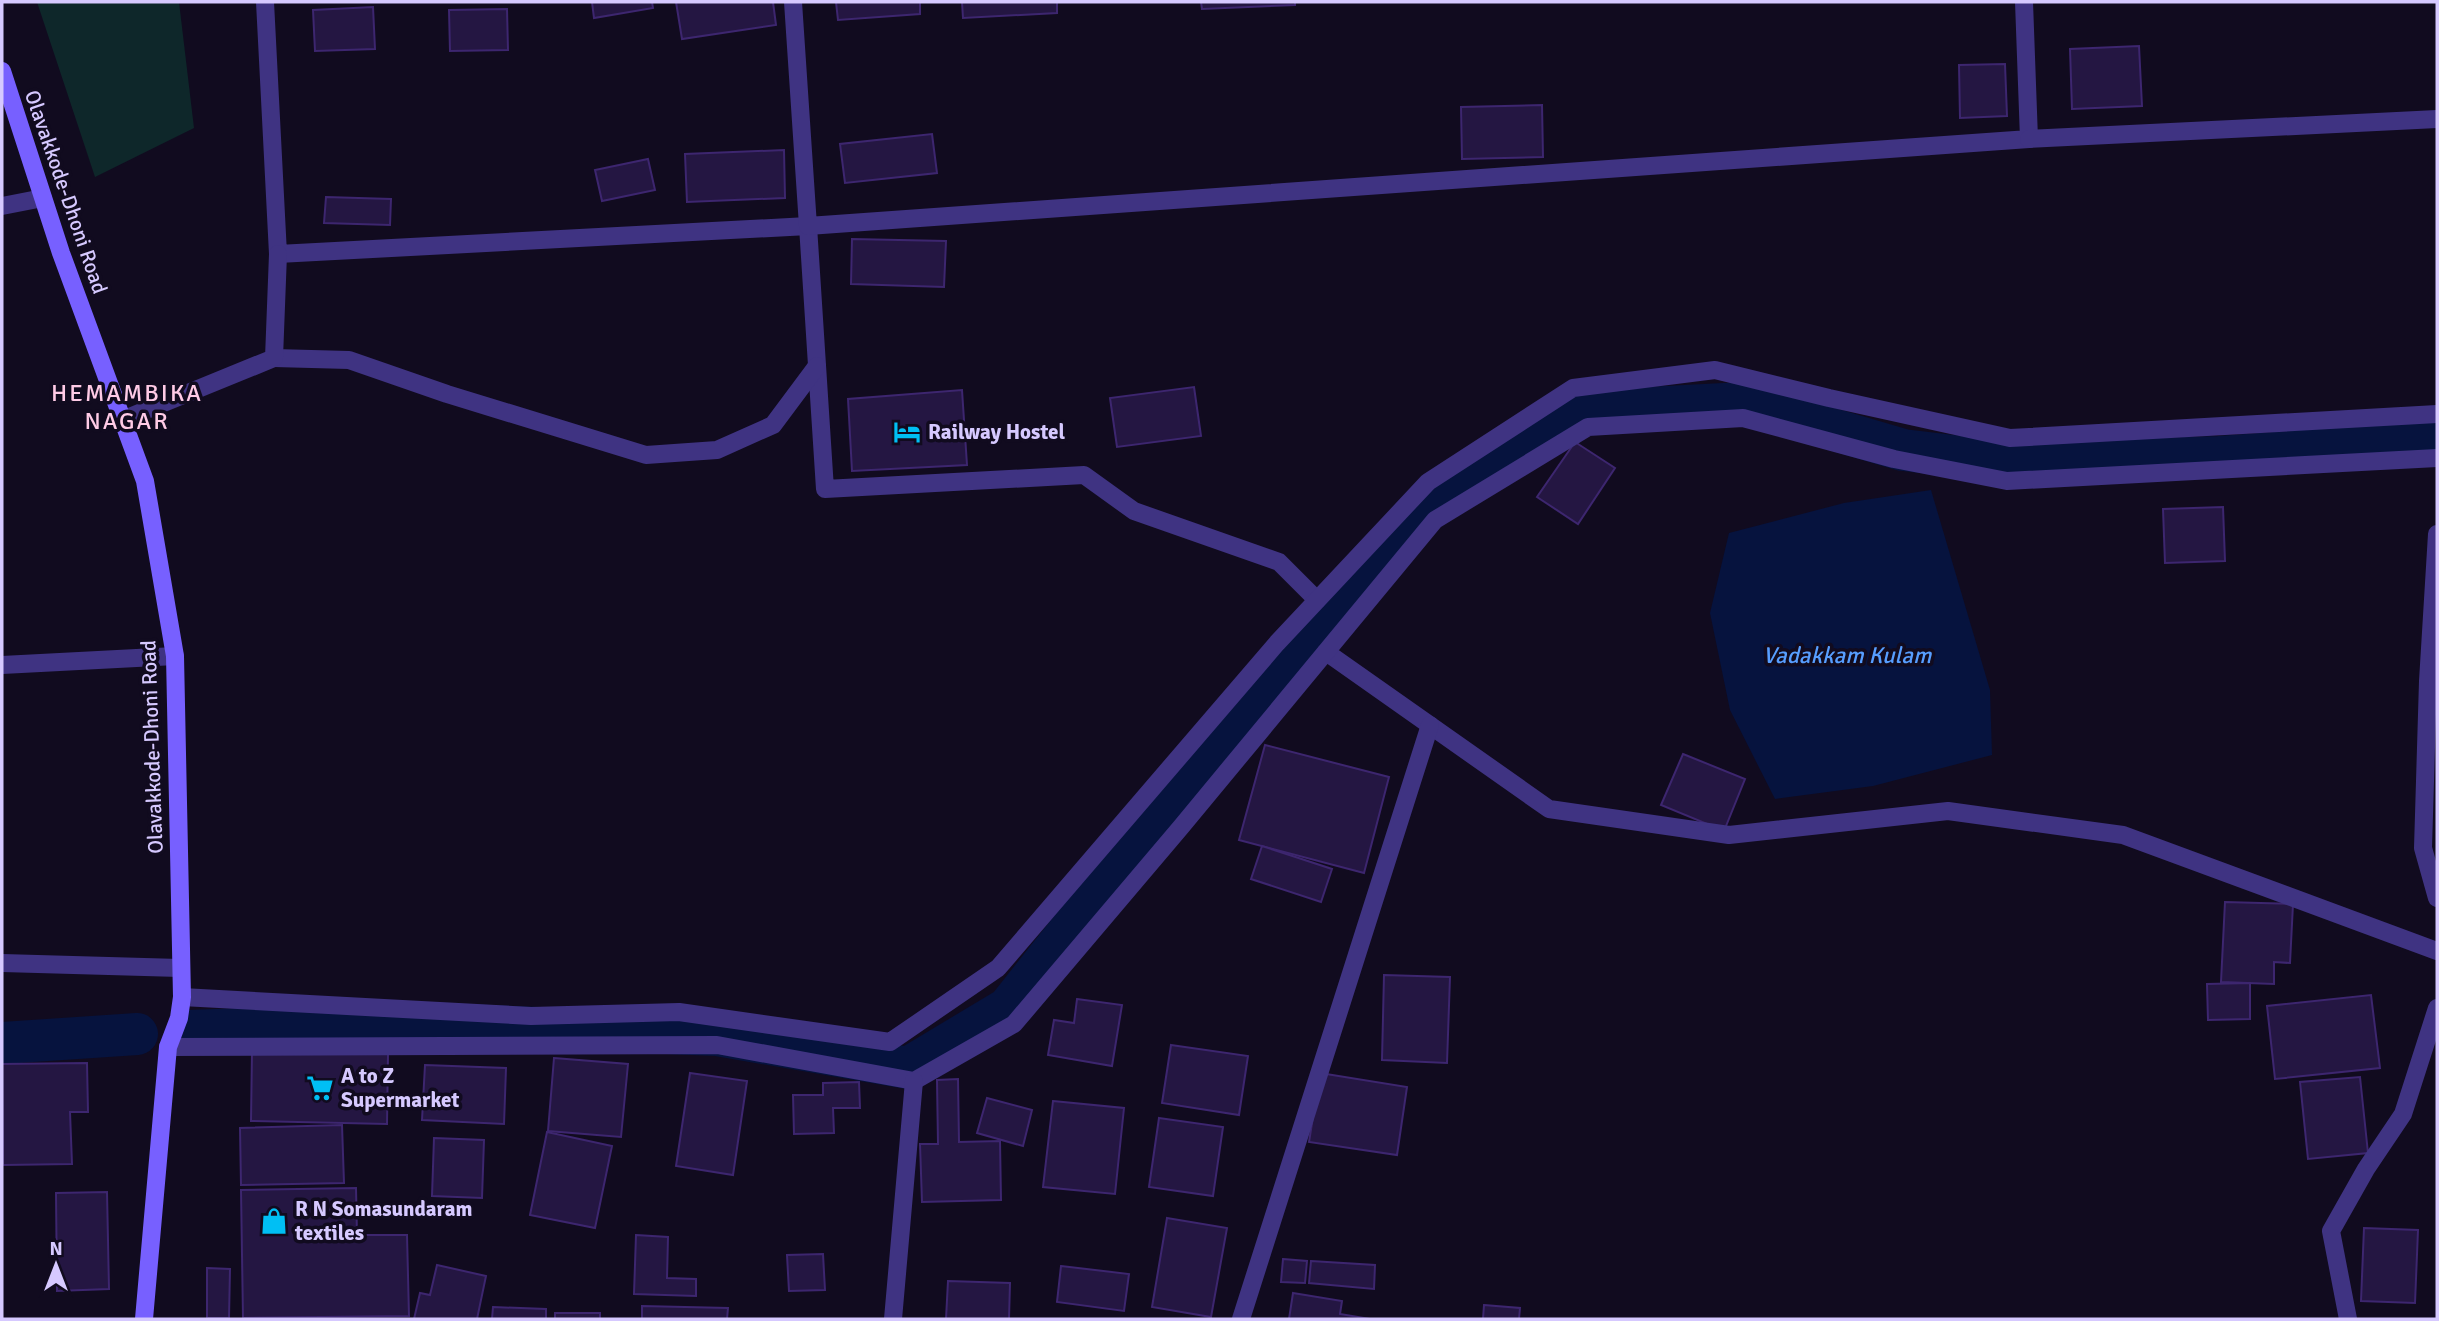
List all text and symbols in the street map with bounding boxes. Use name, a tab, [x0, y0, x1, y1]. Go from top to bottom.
street label: Olavakkode-Dhoni Road	[19, 87, 113, 297]
district label: HEMAMBIKA NAGAR	[51, 378, 203, 436]
hotel icon: Railway Hostel	[892, 417, 922, 447]
place label: Railway Hostel	[928, 419, 1066, 445]
street label: Olavakkode-Dhoni Road	[135, 640, 169, 854]
water label: Vadakkam Kulam	[1763, 641, 1932, 670]
place label: A to Z Supermarket	[341, 1063, 459, 1113]
supermarket icon: A to Z Supermarket	[305, 1073, 335, 1103]
place label: R N Somasundaram textiles	[294, 1196, 472, 1246]
shop icon: R N Somasundaram textiles	[259, 1206, 289, 1236]
north arrow	[21, 1230, 91, 1300]
text: N	[49, 1237, 63, 1261]

